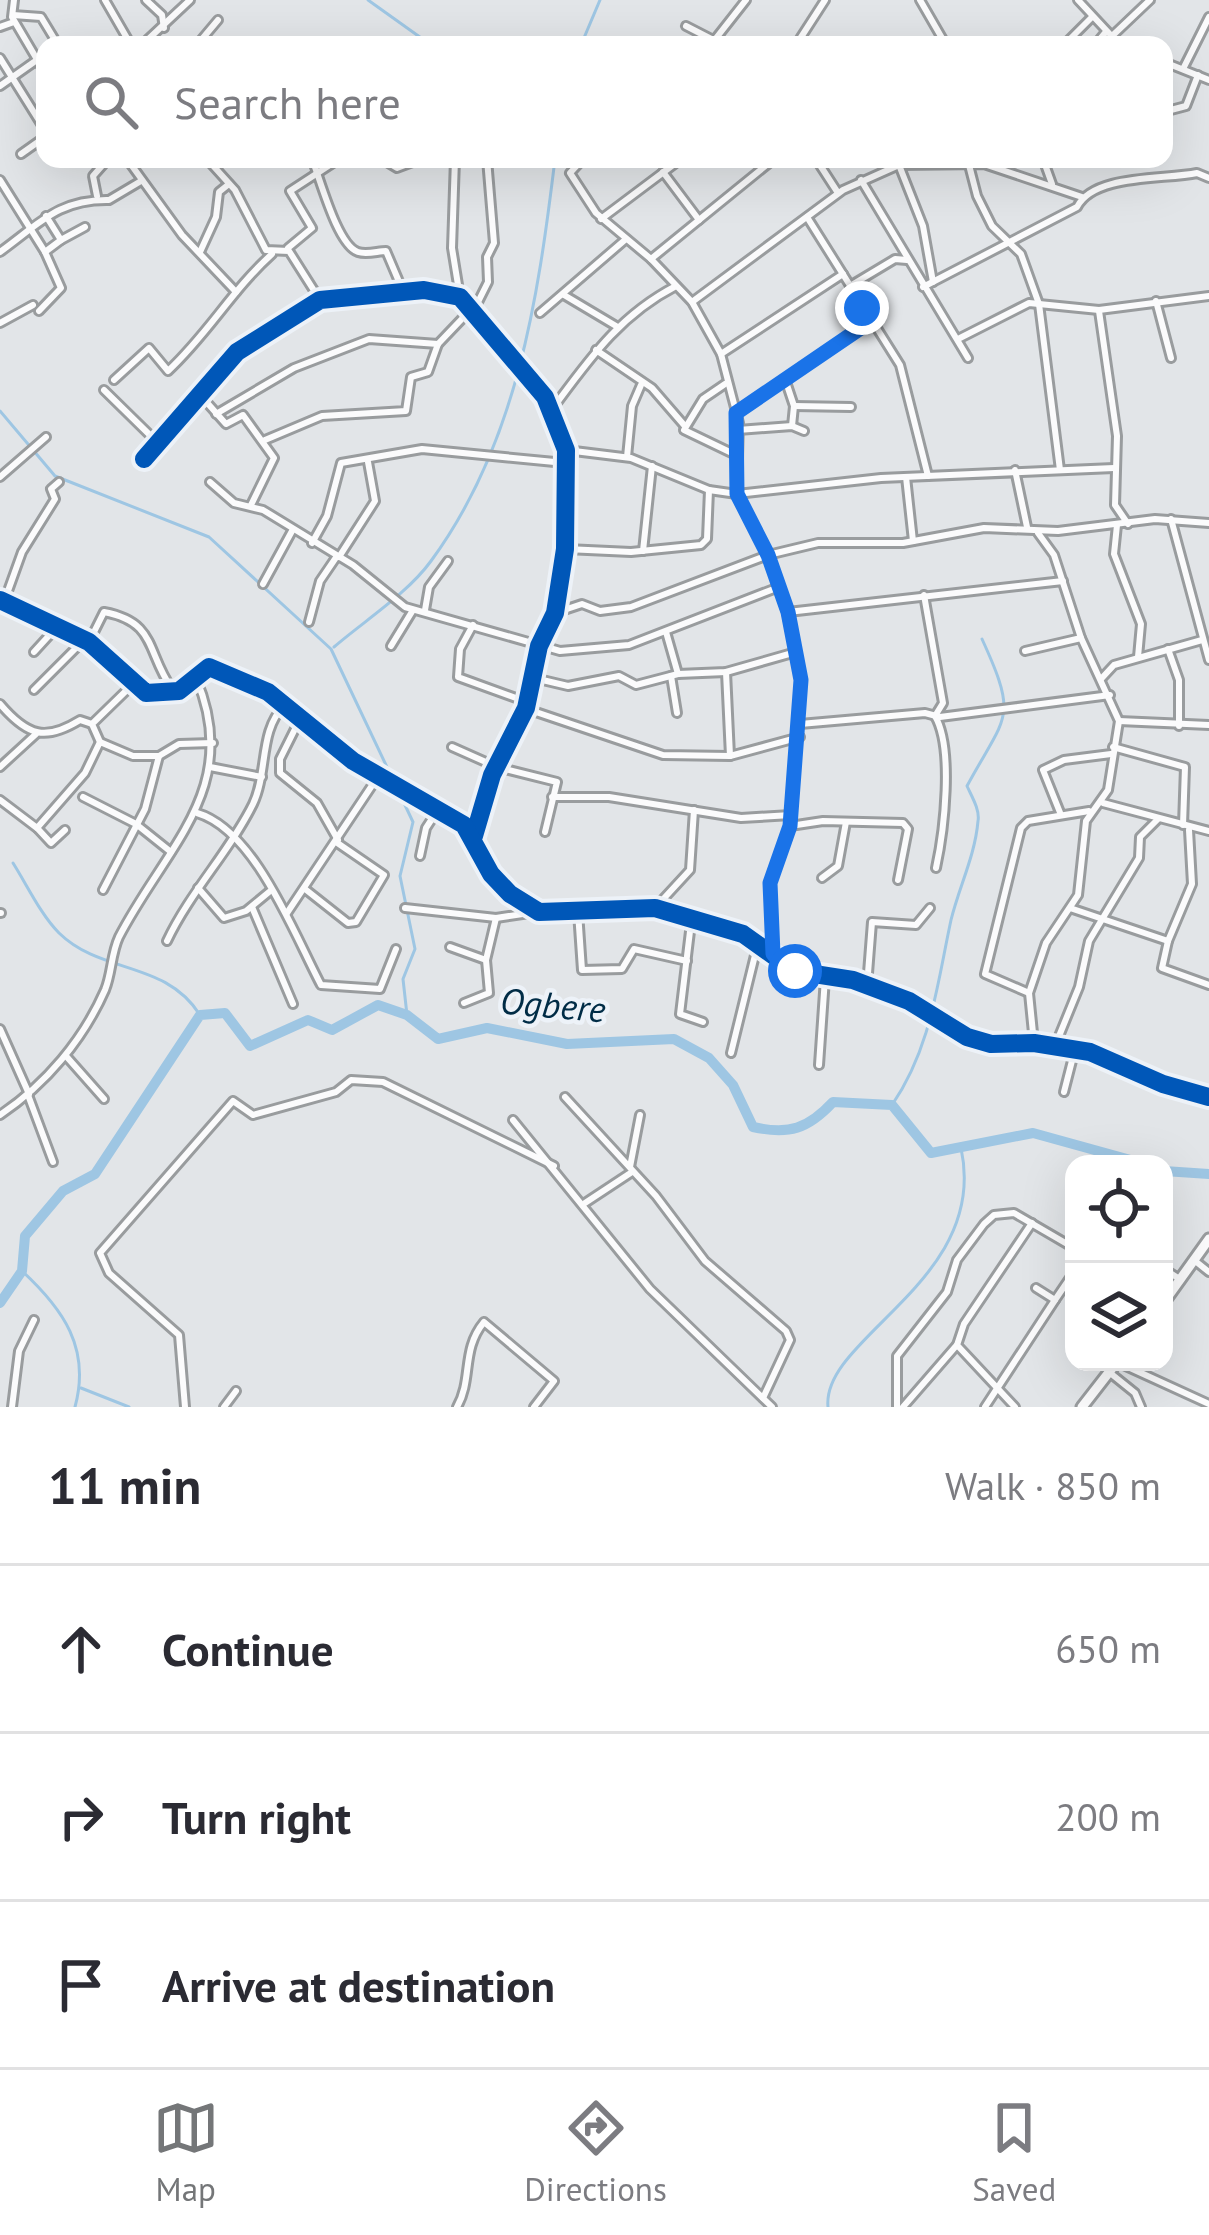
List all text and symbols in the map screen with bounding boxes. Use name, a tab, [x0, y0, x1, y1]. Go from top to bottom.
search box	[36, 36, 1173, 168]
icon: search	[78, 69, 144, 135]
text: Search here	[174, 73, 401, 131]
route end	[835, 281, 889, 335]
route start	[768, 944, 822, 998]
water label: Ogbere	[498, 976, 608, 1033]
map controls	[1065, 1155, 1173, 1371]
button: locate	[1065, 1155, 1173, 1263]
button: layers	[1065, 1263, 1173, 1371]
text: 11 min	[48, 1452, 201, 1518]
text: Walk · 850 m	[945, 1460, 1161, 1511]
icon: ahead	[48, 1616, 114, 1682]
text: Continue	[162, 1620, 334, 1678]
text: 650 m	[1055, 1623, 1161, 1674]
icon: right	[48, 1784, 114, 1850]
text: Turn right	[162, 1788, 351, 1846]
text: 200 m	[1055, 1791, 1161, 1842]
icon: arrive	[48, 1952, 114, 2018]
text: Arrive at destination	[162, 1956, 555, 2014]
tab: Map	[153, 2095, 219, 2210]
tab: Directions	[524, 2095, 667, 2210]
tab: Saved	[972, 2095, 1056, 2210]

